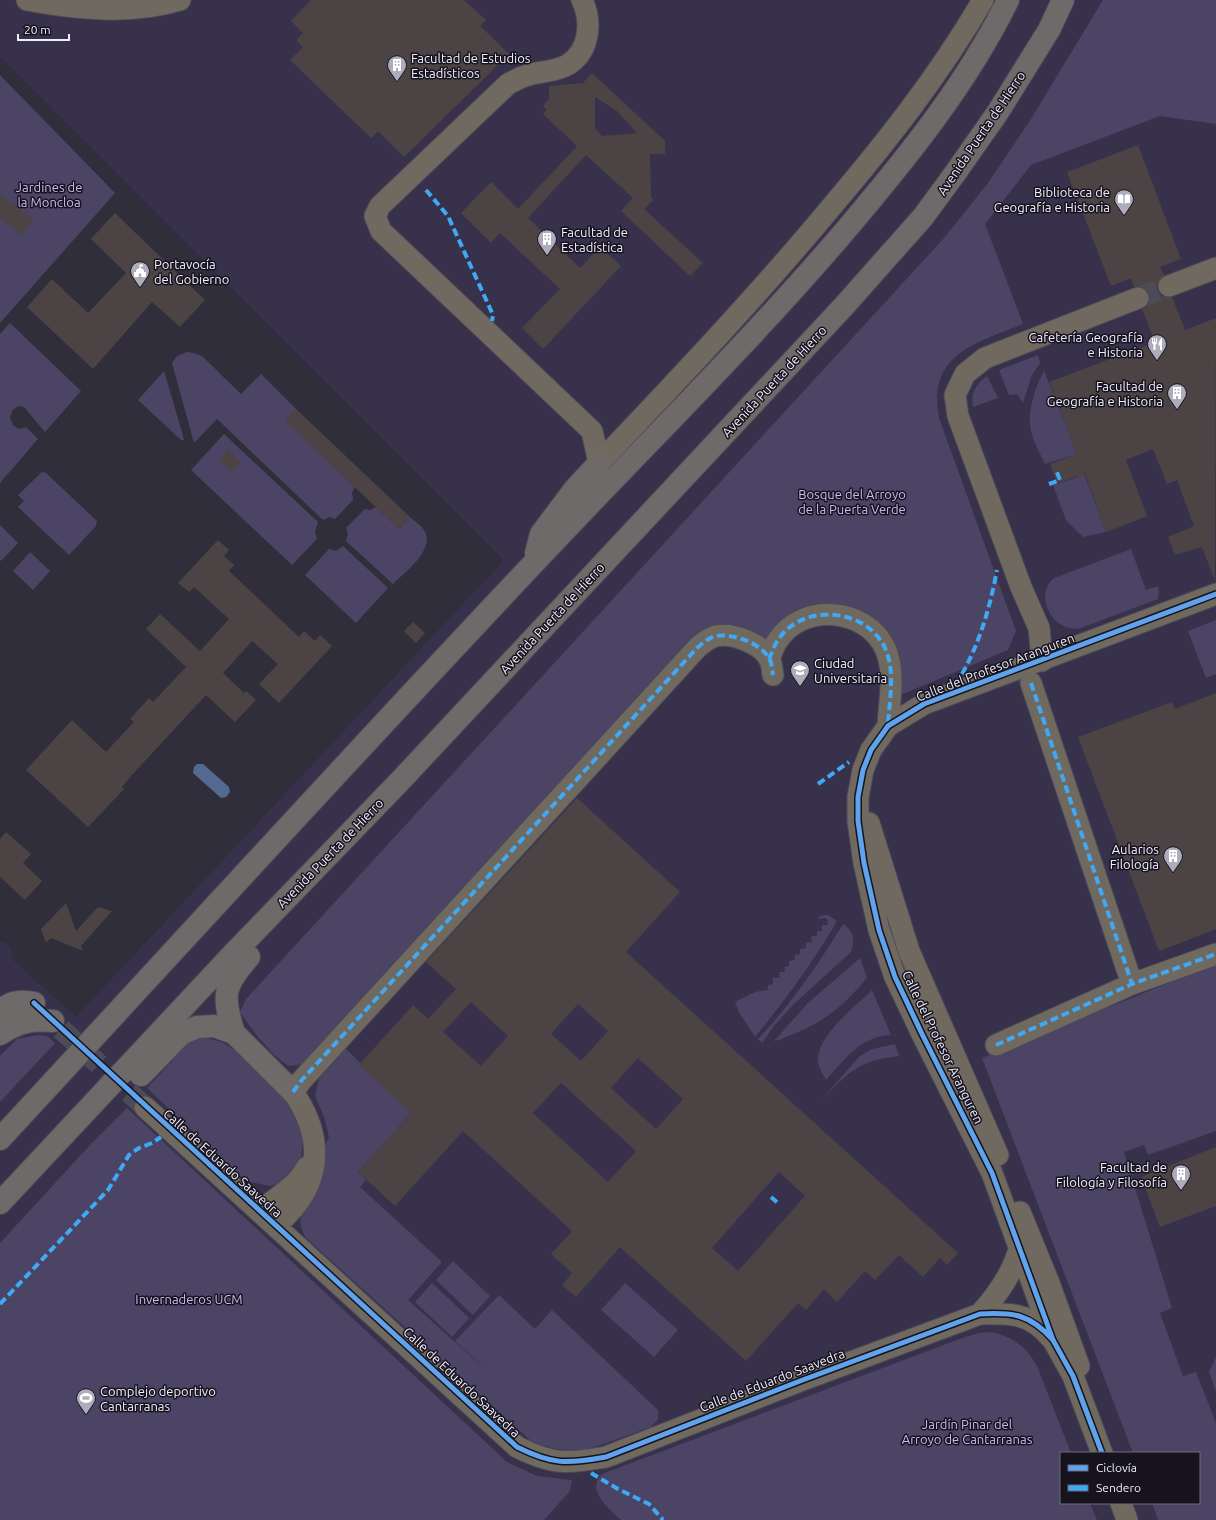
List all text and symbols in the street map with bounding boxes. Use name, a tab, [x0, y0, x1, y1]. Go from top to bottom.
scale bar	[18, 16, 69, 42]
text: 20 m	[24, 23, 51, 36]
place label: Facultad de Estudios Estadísticos	[411, 51, 531, 80]
building icon: Facultad de Estudios Estadísticos	[386, 54, 408, 82]
street label: Avenida Puerta de Hierro	[934, 68, 1028, 198]
park label: Jardines de la Moncloa	[16, 180, 82, 209]
place label: Biblioteca de Geografía e Historia	[994, 185, 1110, 214]
library icon: Biblioteca de Geografía e Historia	[1113, 188, 1135, 216]
place label: Facultad de Estadística	[561, 225, 628, 254]
building icon: Facultad de Estadística	[536, 228, 558, 256]
place label: Portavocía del Gobierno	[154, 257, 229, 286]
public building icon: Portavocía del Gobierno	[129, 260, 151, 288]
street label: Avenida Puerta de Hierro	[719, 323, 829, 439]
place label: Cafetería Geografía e Historia	[1028, 330, 1143, 359]
restaurant icon: Cafetería Geografía e Historia	[1146, 333, 1168, 361]
place label: Facultad de Geografía e Historia	[1047, 379, 1163, 408]
building icon: Facultad de Geografía e Historia	[1166, 382, 1188, 410]
park label: Bosque del Arroyo de la Puerta Verde	[798, 487, 906, 516]
street label: Avenida Puerta de Hierro	[497, 560, 607, 676]
street label: Calle del Profesor Aranguren	[914, 630, 1076, 704]
place label: Ciudad Universitaria	[814, 656, 887, 685]
school or university icon: Ciudad Universitaria	[789, 659, 811, 687]
street label: Avenida Puerta de Hierro	[274, 796, 386, 910]
place label: Aularios Filología	[1110, 842, 1159, 871]
building icon: Aularios Filología	[1162, 845, 1184, 873]
street label: Calle del Profesor Aranguren	[900, 968, 986, 1126]
street label: Calle de Eduardo Saavedra	[161, 1106, 285, 1220]
place label: Facultad de Filología y Filosofía	[1056, 1160, 1167, 1189]
building icon: Facultad de Filología y Filosofía	[1170, 1163, 1192, 1191]
park label: Invernaderos UCM	[135, 1292, 243, 1306]
street label: Calle de Eduardo Saavedra	[401, 1324, 523, 1440]
street label: Calle de Eduardo Saavedra	[697, 1346, 847, 1414]
place label: Complejo deportivo Cantarranas	[100, 1384, 216, 1413]
sports icon: Complejo deportivo Cantarranas	[75, 1387, 97, 1415]
park label: Jardín Pinar del Arroyo de Cantarranas	[902, 1417, 1033, 1446]
legend	[1060, 1452, 1200, 1504]
text: Ciclovía	[1096, 1461, 1137, 1474]
text: Sendero	[1096, 1481, 1141, 1494]

